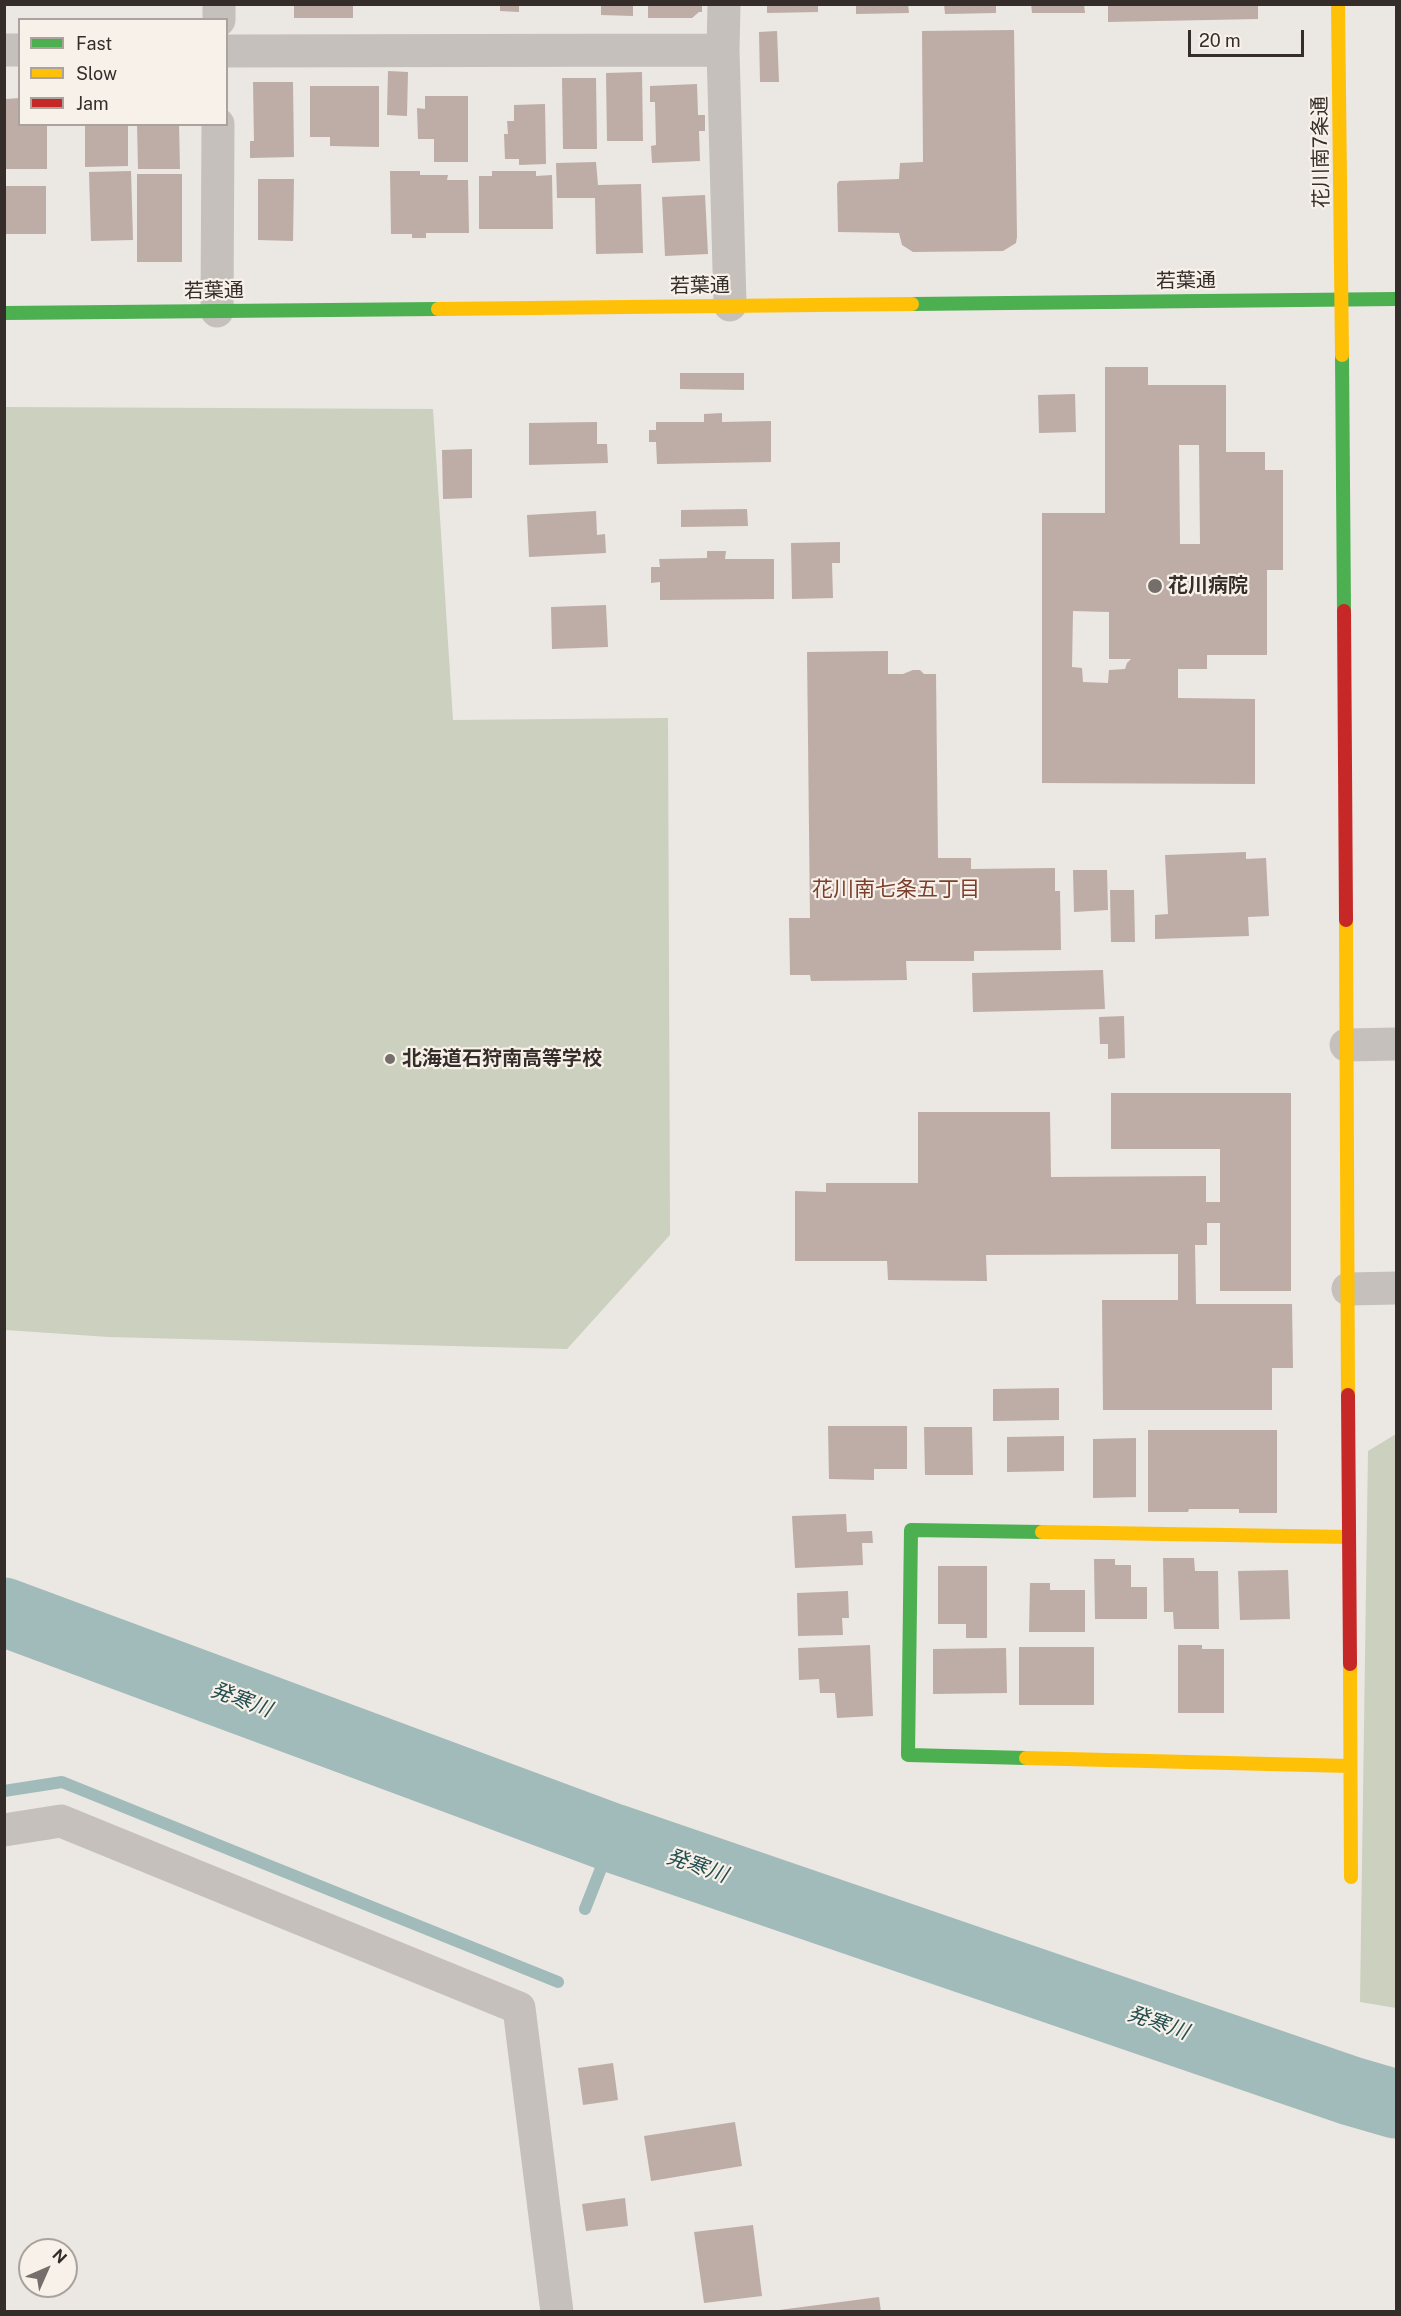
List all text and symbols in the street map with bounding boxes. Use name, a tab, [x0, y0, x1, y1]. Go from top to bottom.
legend	[18, 18, 228, 126]
scale bar	[1191, 18, 1306, 56]
text: 20 m	[1199, 30, 1241, 51]
text: Fast	[76, 33, 112, 54]
text: Slow	[76, 63, 117, 84]
text: Jam	[76, 93, 109, 114]
street label: 花川南7条通	[1308, 96, 1334, 208]
street label: 若葉通	[1156, 268, 1216, 294]
street label: 若葉通	[670, 273, 730, 299]
street label: 若葉通	[184, 278, 244, 304]
place label: 花川病院	[1168, 574, 1248, 598]
marker: 花川病院	[1146, 577, 1164, 595]
district label: 花川南七条五丁目	[812, 877, 980, 903]
place label: 北海道石狩南高等学校	[402, 1047, 602, 1071]
marker: 北海道石狩南高等学校	[383, 1052, 397, 1066]
water label: 発寒川	[207, 1677, 275, 1723]
water label: 発寒川	[663, 1844, 731, 1888]
water label: 発寒川	[1124, 2001, 1192, 2045]
north arrow	[18, 2238, 78, 2298]
text: N	[49, 2245, 71, 2267]

